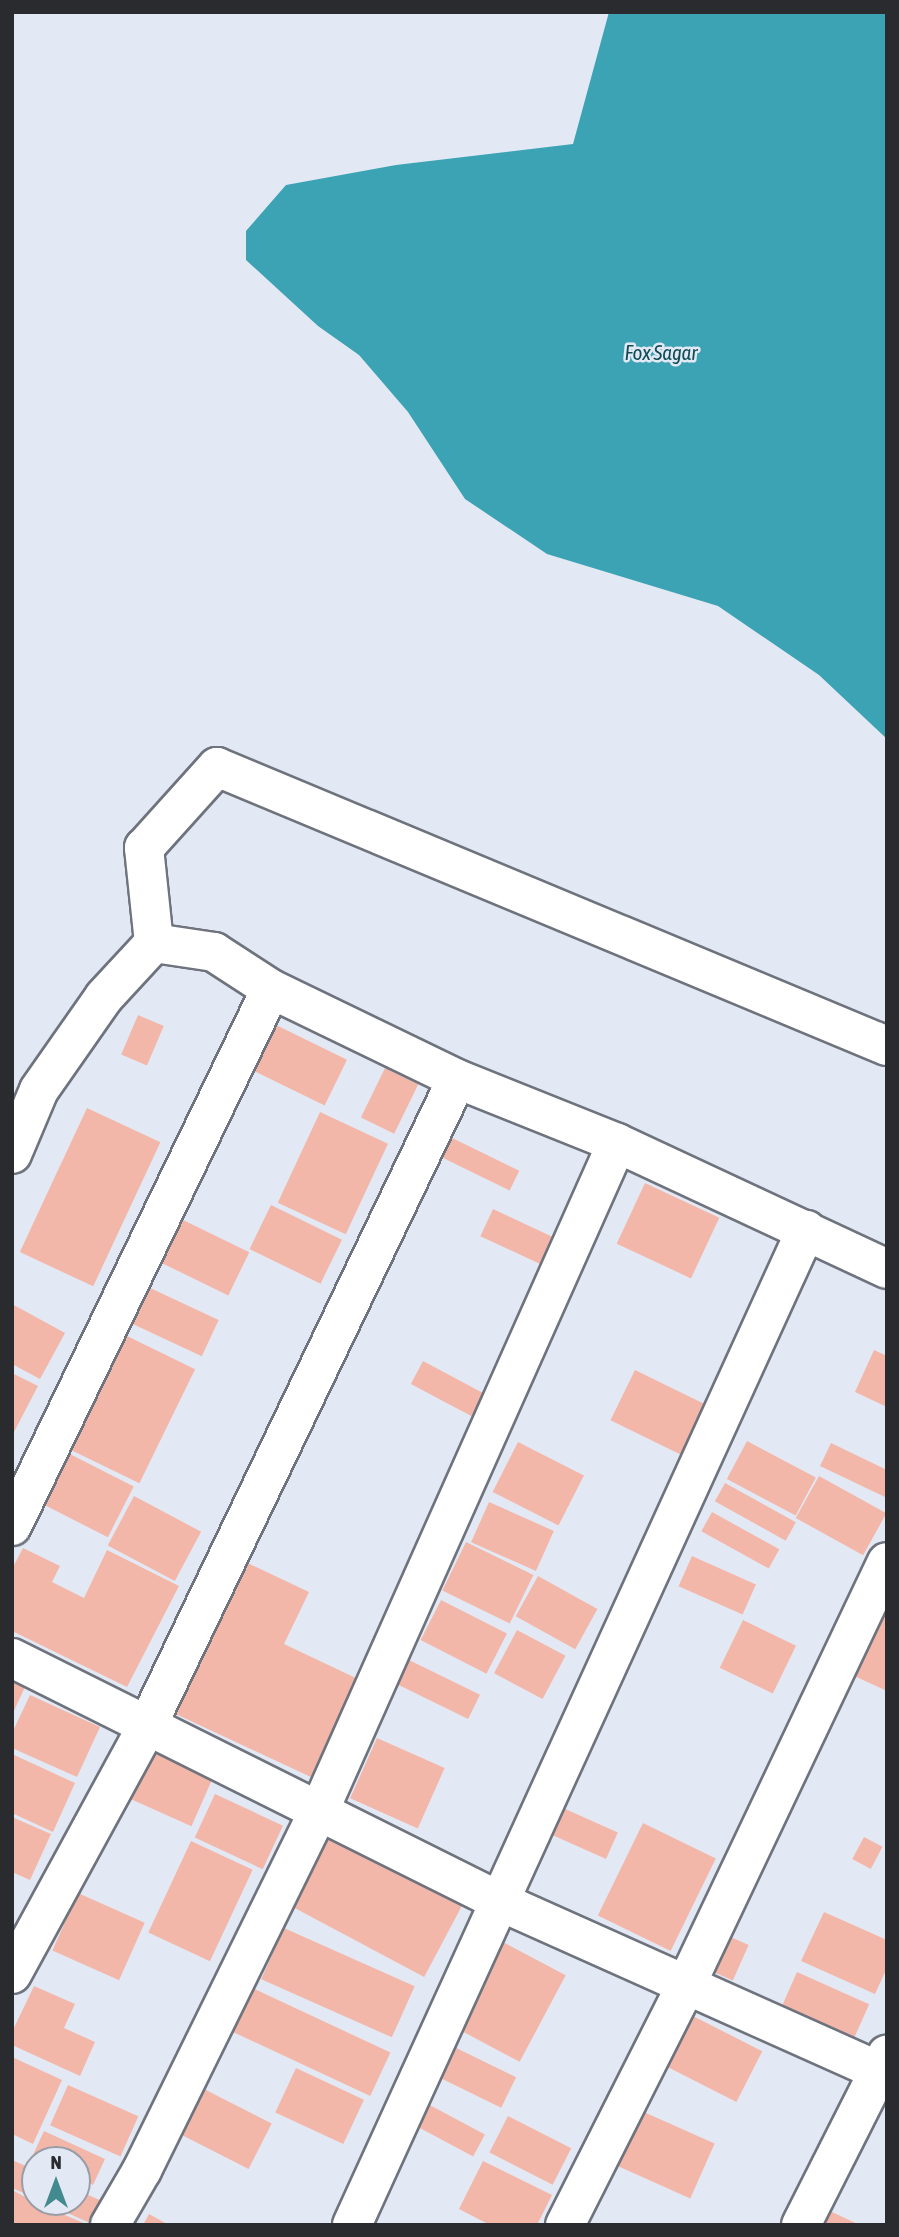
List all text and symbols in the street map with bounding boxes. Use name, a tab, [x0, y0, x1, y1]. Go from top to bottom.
water label: Fox Sagar	[624, 339, 698, 365]
north arrow	[21, 2146, 91, 2216]
text: N	[50, 2151, 62, 2173]

